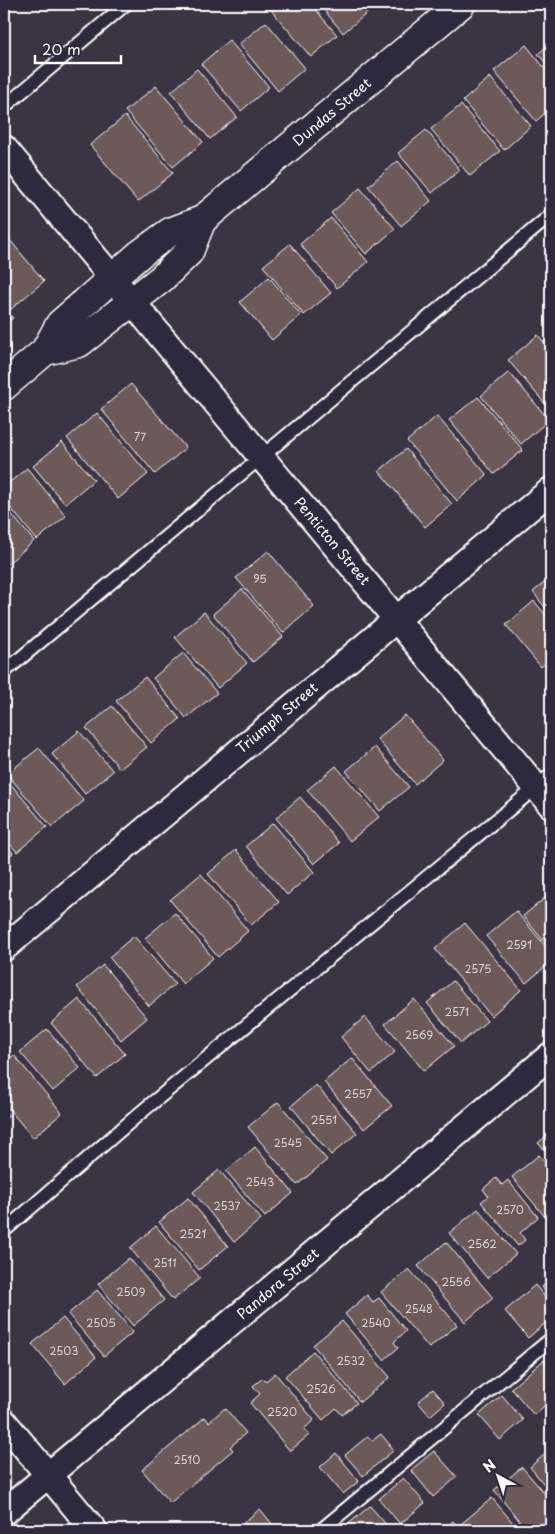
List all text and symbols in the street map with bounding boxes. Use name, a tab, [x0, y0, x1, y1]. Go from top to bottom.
scale bar	[35, 32, 121, 64]
text: 20 m	[42, 37, 81, 60]
street label: Dundas Street	[288, 72, 376, 151]
house number: 77	[134, 428, 146, 445]
street label: Penticton Street	[289, 492, 376, 589]
house number: 95	[253, 570, 267, 587]
street label: Triumph Street	[231, 677, 322, 758]
house number: 2591	[506, 936, 532, 953]
house number: 2575	[465, 960, 491, 977]
house number: 2571	[445, 1003, 469, 1020]
house number: 2569	[405, 1026, 433, 1043]
house number: 2557	[344, 1085, 372, 1102]
house number: 2551	[311, 1111, 337, 1128]
house number: 2545	[274, 1134, 302, 1151]
house number: 2543	[246, 1173, 274, 1190]
house number: 2537	[214, 1197, 241, 1214]
house number: 2570	[496, 1201, 524, 1218]
house number: 2521	[180, 1225, 207, 1242]
house number: 2562	[468, 1235, 497, 1252]
street label: Pandora Street	[232, 1243, 324, 1324]
house number: 2511	[153, 1254, 177, 1271]
house number: 2556	[441, 1273, 471, 1290]
house number: 2509	[117, 1283, 146, 1300]
house number: 2548	[405, 1300, 433, 1317]
house number: 2505	[86, 1314, 116, 1331]
house number: 2540	[361, 1314, 391, 1331]
house number: 2503	[50, 1342, 78, 1359]
house number: 2532	[337, 1352, 365, 1369]
house number: 2526	[306, 1380, 336, 1397]
house number: 2520	[267, 1403, 297, 1420]
house number: 2510	[174, 1451, 200, 1468]
north arrow	[472, 1452, 522, 1502]
text: N	[478, 1454, 500, 1477]

